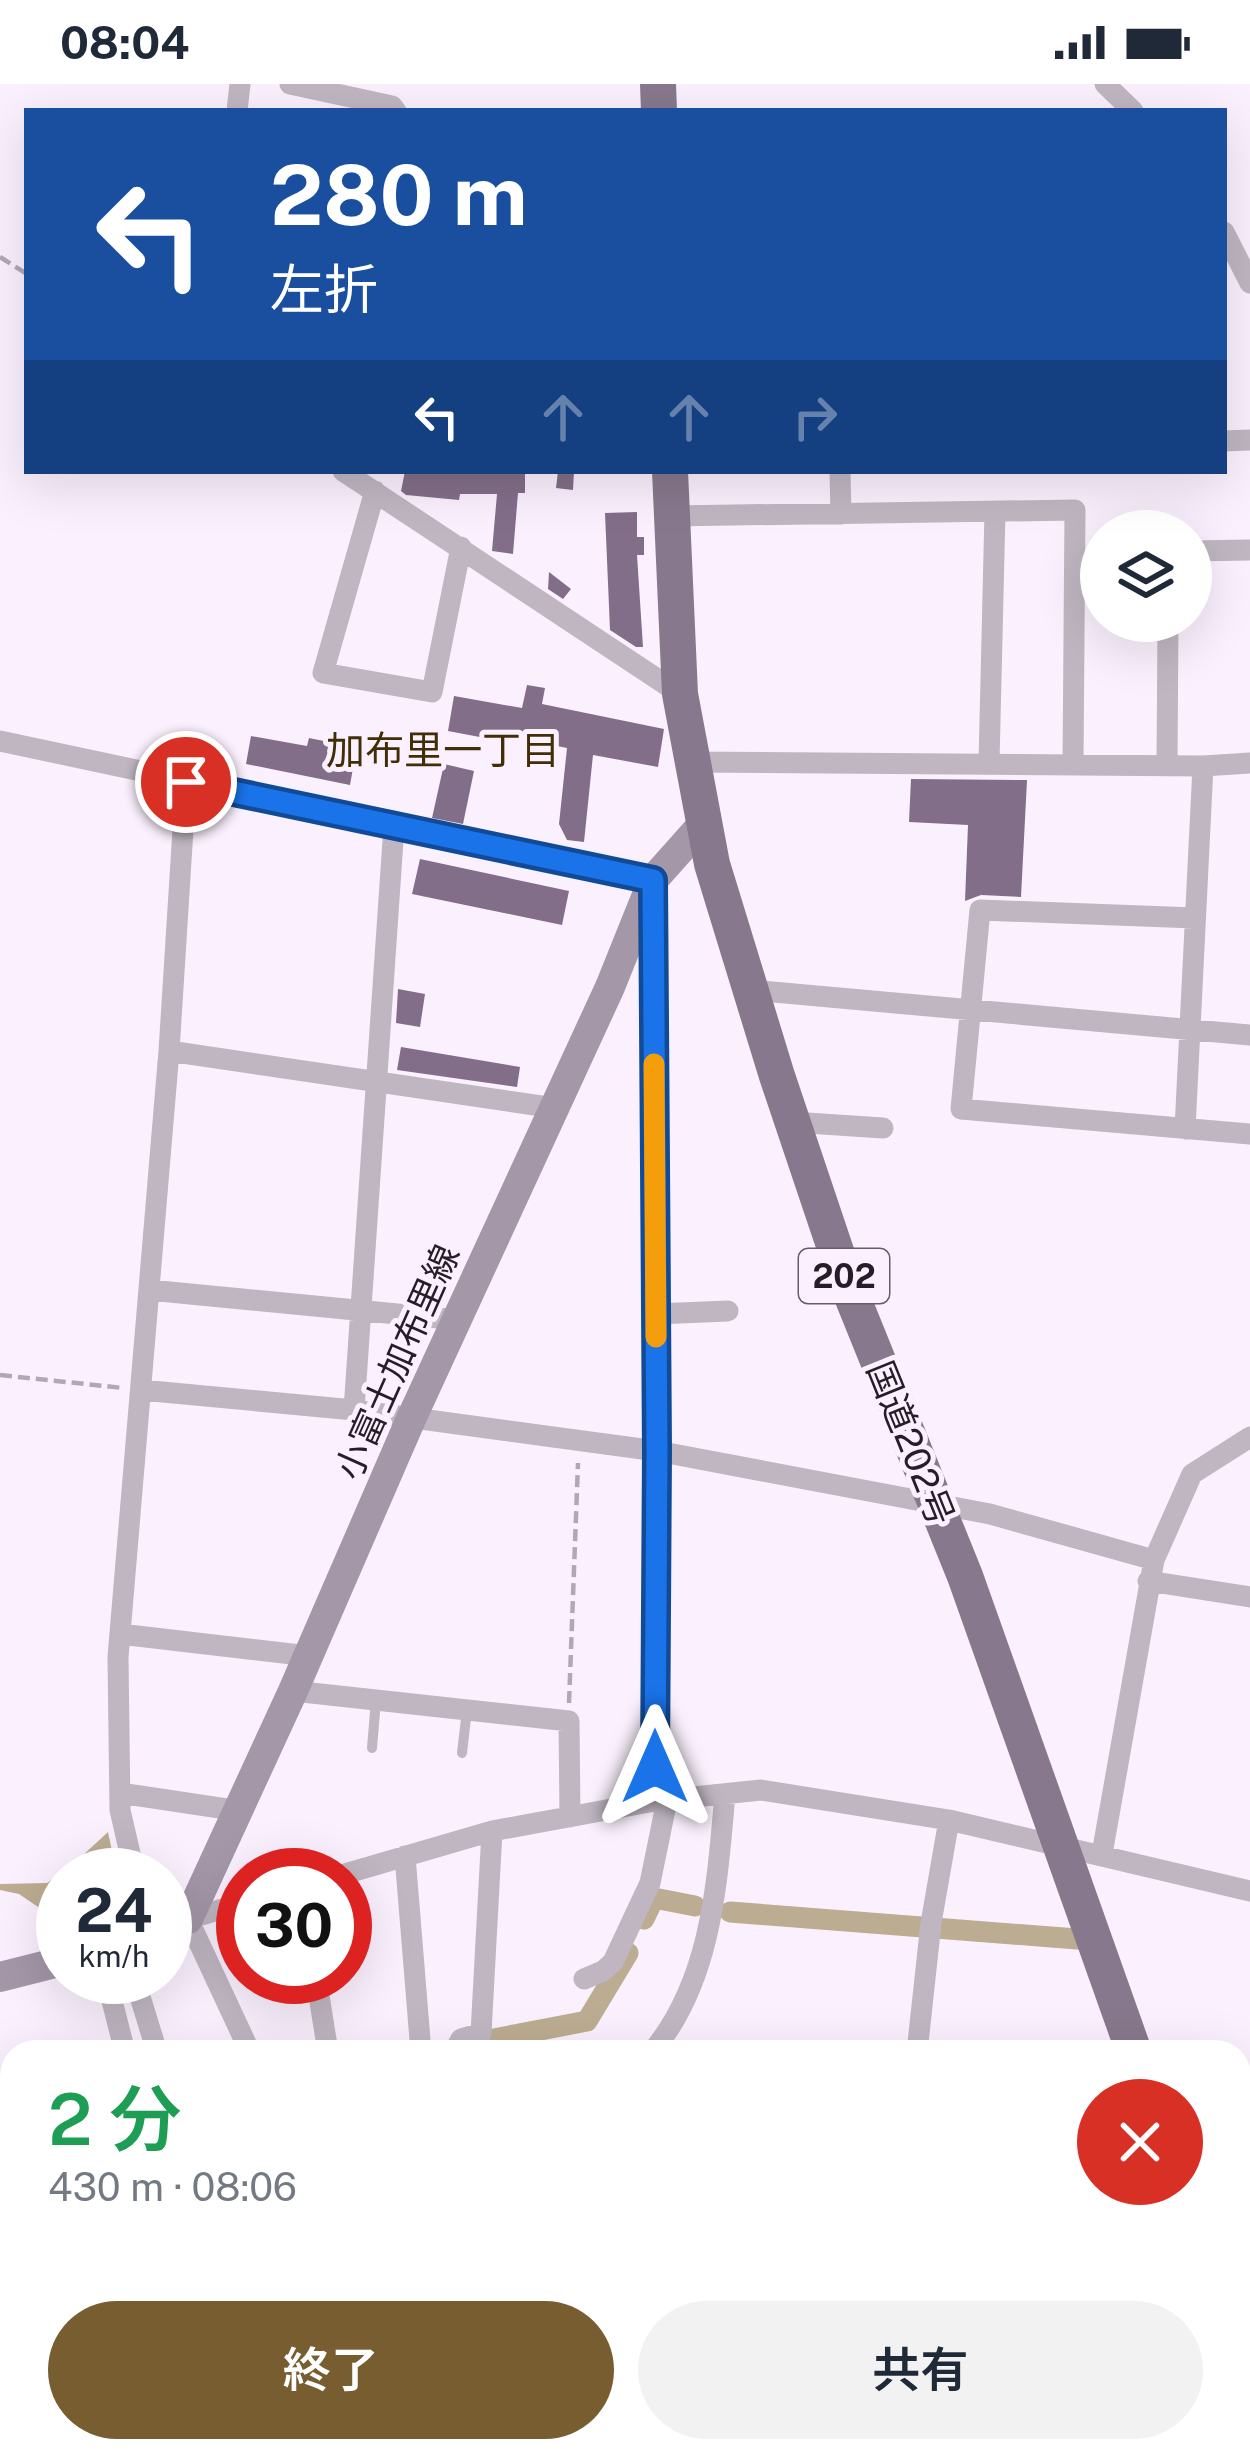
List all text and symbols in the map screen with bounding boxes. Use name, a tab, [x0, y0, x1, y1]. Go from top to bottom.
text: 08:04	[60, 16, 190, 69]
text: 280 m	[270, 145, 528, 244]
icon: left	[72, 156, 228, 312]
text: 左折	[270, 258, 378, 321]
icon: left	[404, 384, 470, 450]
icon: ahead	[530, 384, 596, 450]
icon: ahead	[656, 384, 722, 450]
icon: right	[782, 384, 848, 450]
map controls	[1080, 510, 1212, 642]
button: layers	[1080, 510, 1212, 642]
district label: 加布里一丁目	[326, 727, 560, 773]
pin	[135, 731, 237, 833]
icon: arrive	[153, 749, 219, 815]
street label: 小富士加布里線	[327, 1238, 467, 1486]
road number: 202	[799, 1249, 889, 1303]
street label: 国道202号	[859, 1355, 963, 1531]
position arrow	[592, 1704, 718, 1830]
speed limit sign: 30	[216, 1848, 372, 2004]
text: 24	[75, 1875, 153, 1946]
text: km/h	[79, 1938, 149, 1974]
text: 2 分	[48, 2077, 181, 2161]
button: close	[1077, 2079, 1203, 2205]
text: 430 m · 08:06	[48, 2164, 297, 2210]
button: 終了	[48, 2301, 614, 2439]
button: 共有	[638, 2301, 1203, 2439]

